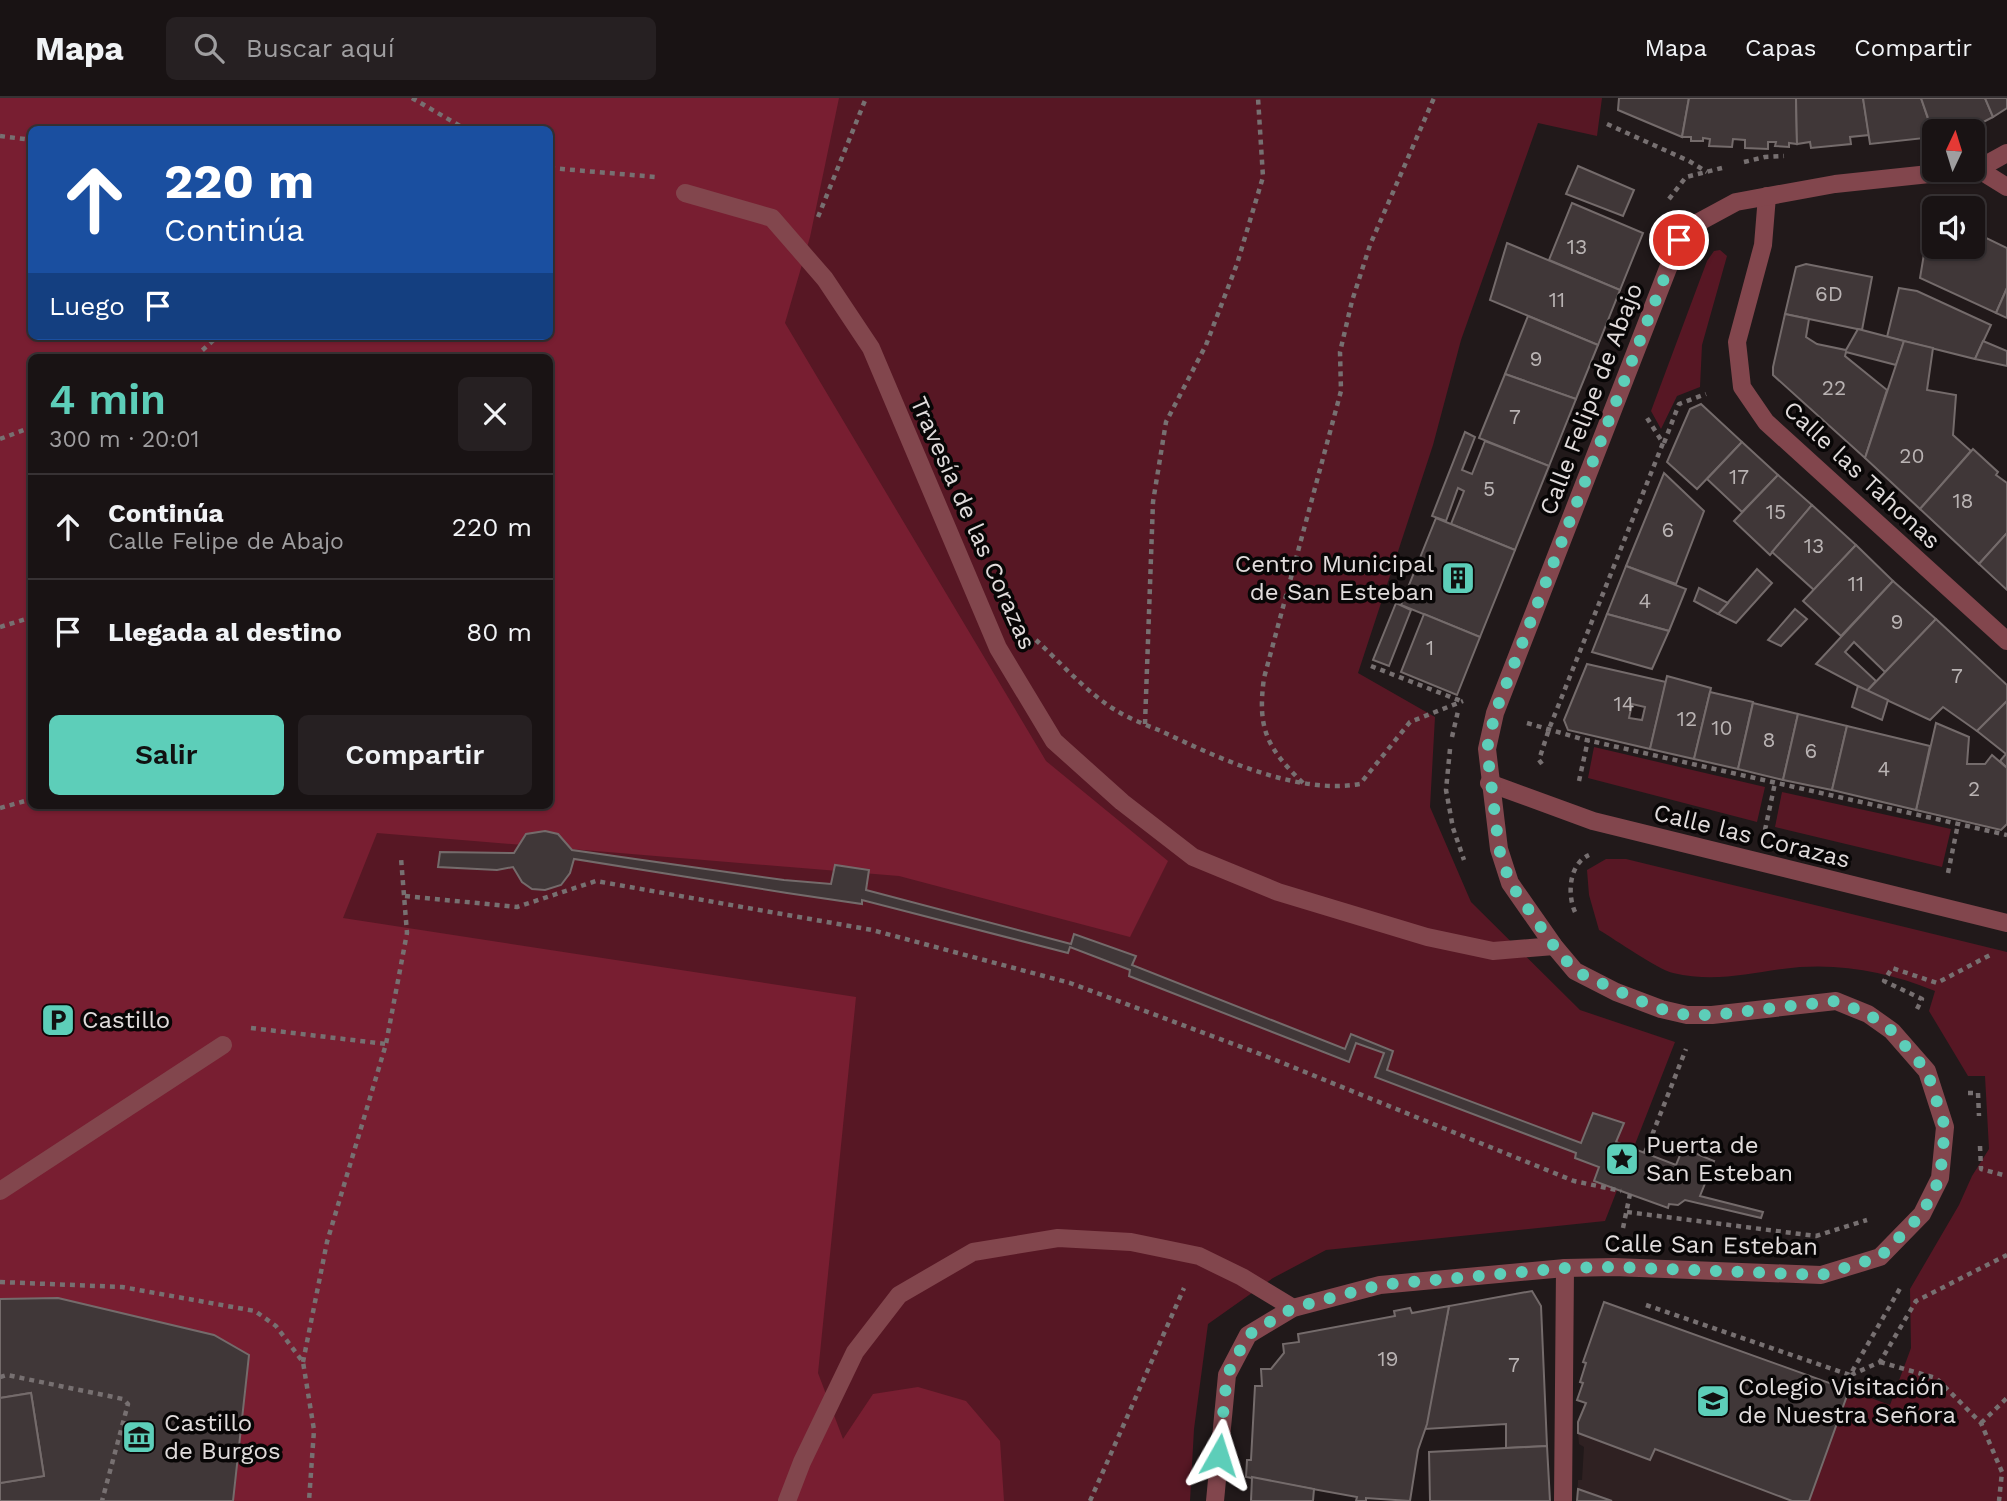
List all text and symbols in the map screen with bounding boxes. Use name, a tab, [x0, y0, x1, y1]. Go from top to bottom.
search box	[166, 17, 656, 80]
text: Mapa	[35, 29, 124, 68]
icon: search	[190, 29, 228, 67]
text: Buscar aquí	[246, 33, 395, 63]
text: Mapa	[1644, 34, 1707, 62]
text: Capas	[1745, 34, 1816, 62]
text: Compartir	[1854, 34, 1972, 62]
north arrow	[1922, 119, 1984, 182]
map controls	[1922, 119, 1985, 259]
text: 220 m	[164, 152, 314, 210]
icon: ahead	[49, 154, 140, 245]
button: sound	[1922, 196, 1985, 259]
pin	[1649, 210, 1709, 270]
text: Continúa	[164, 211, 304, 249]
icon: arrive	[1660, 221, 1698, 259]
house number: 13	[1567, 234, 1587, 259]
street label: Calle Felipe de Abajo	[1534, 279, 1648, 519]
house number: 6D	[1815, 281, 1843, 306]
icon: arrive	[139, 287, 177, 325]
house number: 11	[1549, 287, 1565, 312]
text: Luego	[49, 291, 125, 321]
house number: 9	[1530, 346, 1542, 371]
text: 4 min	[49, 375, 166, 424]
house number: 22	[1822, 375, 1846, 400]
button: close	[458, 377, 532, 451]
street label: Travesía de las Corazas	[905, 392, 1041, 654]
street label: Calle las Tahonas	[1778, 395, 1946, 555]
house number: 7	[1509, 404, 1521, 429]
text: 300 m · 20:01	[49, 426, 199, 453]
house number: 20	[1899, 443, 1925, 468]
house number: 17	[1729, 464, 1749, 489]
house number: 5	[1483, 476, 1495, 501]
house number: 18	[1952, 488, 1974, 513]
text: Continúa	[108, 498, 224, 528]
house number: 15	[1766, 499, 1786, 524]
icon: ahead	[49, 508, 87, 546]
text: 220 m	[452, 512, 532, 542]
house number: 6	[1662, 517, 1674, 542]
text: Calle Felipe de Abajo	[108, 528, 344, 555]
house number: 13	[1804, 533, 1824, 558]
place label: Centro Municipal de San Esteban	[1235, 550, 1435, 606]
building icon: Centro Municipal de San Esteban	[1439, 559, 1477, 597]
house number: 11	[1848, 571, 1864, 596]
house number: 4	[1639, 588, 1651, 613]
house number: 9	[1891, 609, 1903, 634]
icon: arrive	[49, 613, 87, 651]
text: Llegada al destino	[108, 617, 342, 647]
text: 80 m	[466, 617, 532, 647]
house number: 1	[1426, 635, 1434, 660]
house number: 7	[1951, 663, 1963, 688]
house number: 14	[1613, 691, 1635, 716]
house number: 12	[1677, 706, 1697, 731]
button: Salir	[49, 715, 284, 795]
button: Compartir	[298, 715, 532, 795]
house number: 10	[1711, 715, 1733, 740]
house number: 8	[1763, 727, 1775, 752]
house number: 6	[1805, 738, 1817, 763]
house number: 4	[1878, 756, 1890, 781]
house number: 2	[1968, 776, 1980, 801]
street label: Calle las Corazas	[1651, 798, 1853, 874]
parking icon: Castillo	[39, 1001, 77, 1039]
place label: Castillo	[82, 1006, 170, 1034]
place label: Puerta de San Esteban	[1646, 1131, 1793, 1187]
place icon: Puerta de San Esteban	[1603, 1140, 1641, 1178]
street label: Calle San Esteban	[1604, 1229, 1818, 1261]
house number: 19	[1377, 1346, 1399, 1371]
house number: 7	[1508, 1352, 1520, 1377]
place label: Colegio Visitación de Nuestra Señora	[1738, 1373, 1956, 1429]
school or university icon: Colegio Visitación de Nuestra Señora	[1694, 1382, 1732, 1420]
place label: Castillo de Burgos	[164, 1409, 281, 1465]
museum icon: Castillo de Burgos	[120, 1418, 158, 1456]
position arrow	[1182, 1418, 1256, 1492]

